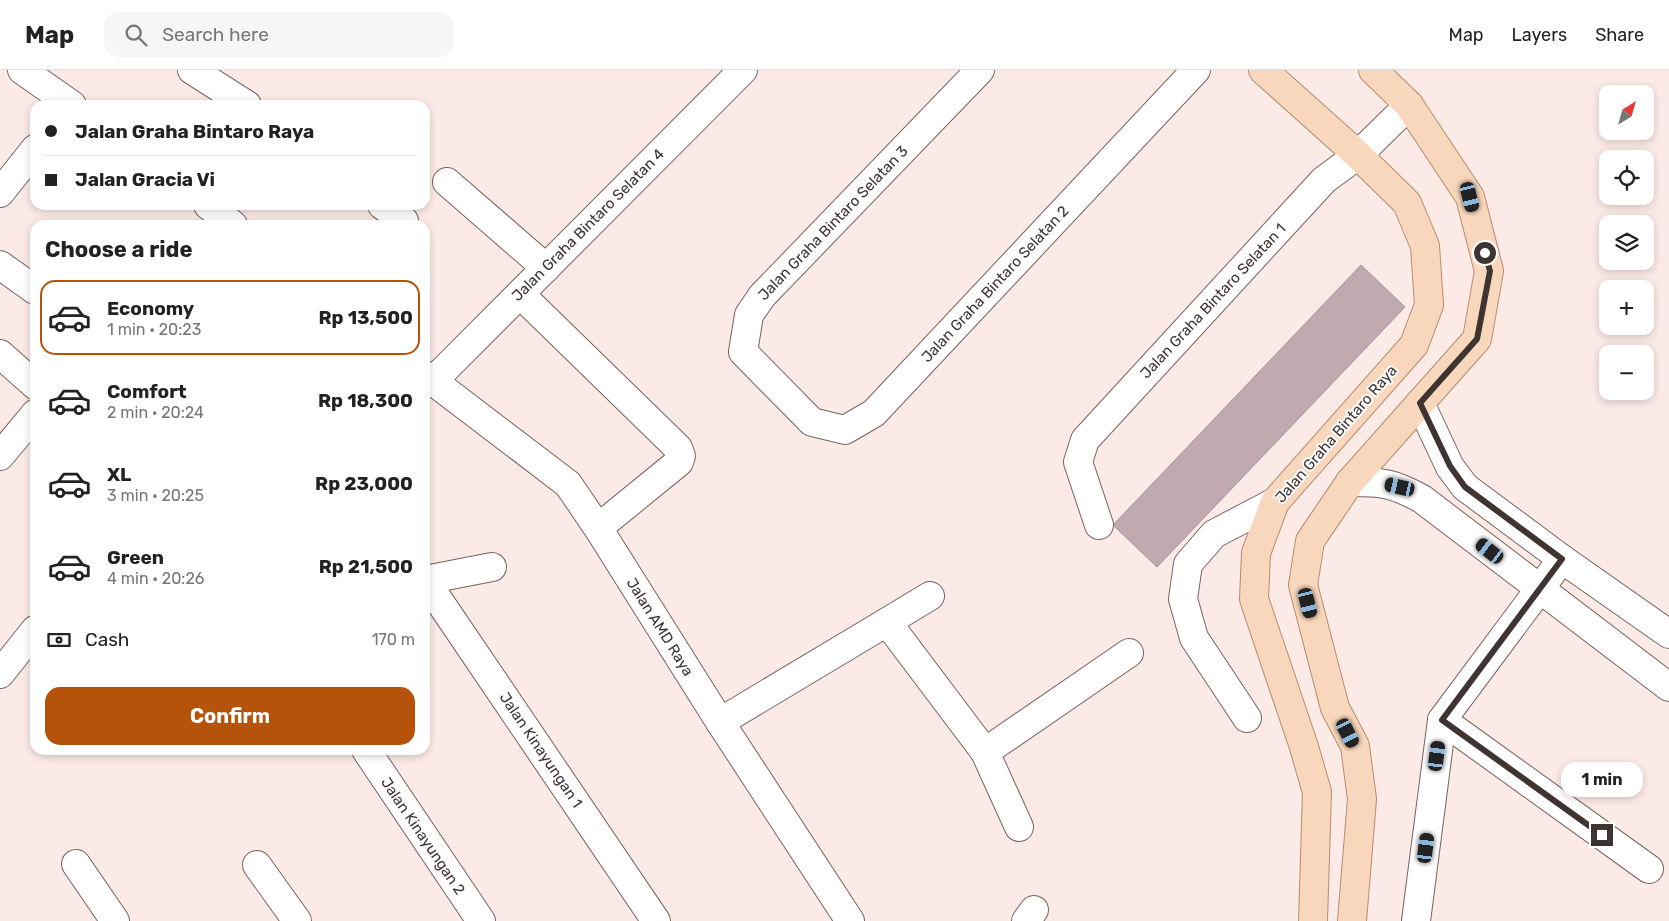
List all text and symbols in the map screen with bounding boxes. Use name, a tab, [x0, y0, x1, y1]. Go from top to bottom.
search box	[104, 12, 454, 57]
text: Map	[25, 21, 74, 49]
icon: search	[122, 21, 150, 49]
text: Search here	[162, 23, 269, 46]
text: Map	[1449, 24, 1484, 46]
text: Layers	[1512, 24, 1567, 46]
text: Share	[1595, 24, 1644, 46]
north arrow	[1599, 85, 1654, 140]
map controls	[1599, 85, 1654, 400]
text: Jalan Graha Bintaro Raya	[75, 120, 314, 143]
street label: Jalan Graha Bintaro Selatan 3	[754, 142, 912, 304]
street label: Jalan Graha Bintaro Selatan 4	[508, 145, 668, 305]
button: locate	[1599, 150, 1654, 205]
text: Jalan Gracia Vi	[75, 168, 215, 191]
car	[1459, 181, 1480, 213]
street label: Jalan Graha Bintaro Selatan 2	[918, 202, 1072, 366]
button: layers	[1599, 215, 1654, 270]
street label: Jalan Graha Bintaro Selatan 1	[1136, 220, 1290, 382]
text: Choose a ride	[45, 236, 192, 263]
route start	[1474, 242, 1496, 264]
button: +	[1599, 280, 1654, 335]
icon: car	[47, 295, 92, 340]
text: Economy	[107, 297, 194, 320]
text: Rp 13,500	[318, 306, 413, 329]
text: 1 min · 20:23	[107, 320, 201, 339]
button: −	[1599, 345, 1654, 400]
street label: Jalan Graha Bintaro Raya	[1271, 362, 1401, 506]
icon: car	[47, 378, 92, 423]
text: Comfort	[107, 380, 187, 403]
text: Rp 18,300	[318, 389, 413, 412]
text: 2 min · 20:24	[107, 403, 204, 422]
icon: car	[47, 461, 92, 506]
text: XL	[107, 463, 131, 486]
text: Rp 23,000	[315, 472, 413, 495]
car	[1383, 476, 1416, 498]
text: 3 min · 20:25	[107, 486, 204, 505]
car	[1473, 536, 1506, 566]
icon: car	[47, 544, 92, 589]
text: Green	[107, 546, 164, 569]
text: Rp 21,500	[319, 555, 413, 578]
text: 4 min · 20:26	[107, 569, 204, 588]
street label: Jalan AMD Raya	[623, 575, 697, 679]
car	[1297, 587, 1318, 619]
icon: cash	[45, 626, 73, 654]
text: Cash	[85, 628, 129, 651]
text: 170 m	[372, 630, 415, 649]
button: Confirm	[45, 687, 415, 745]
street label: Jalan Kinayungan 1	[496, 689, 586, 811]
car	[1334, 716, 1361, 750]
car	[1427, 740, 1446, 772]
callout: 1 min	[1561, 762, 1643, 798]
text: 1 min	[1582, 770, 1622, 789]
street label: Jalan Kinayungan 2	[377, 774, 469, 898]
route end	[1591, 824, 1613, 846]
car	[1416, 832, 1435, 864]

